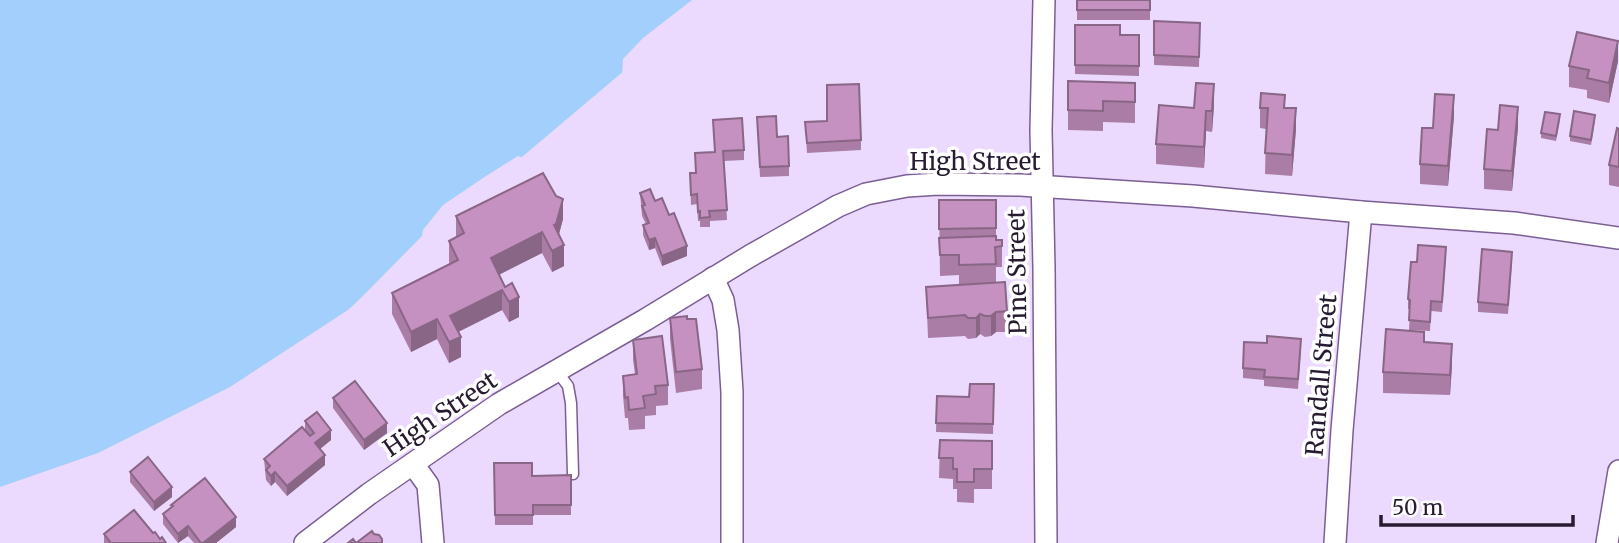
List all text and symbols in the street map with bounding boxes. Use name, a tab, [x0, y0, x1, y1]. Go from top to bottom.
street label: High Street	[909, 146, 1041, 177]
street label: Pine Street	[1000, 208, 1034, 335]
street label: Randall Street	[1298, 292, 1344, 457]
street label: High Street	[377, 364, 504, 463]
scale bar	[1381, 484, 1574, 528]
text: 50 m	[1392, 494, 1443, 521]

